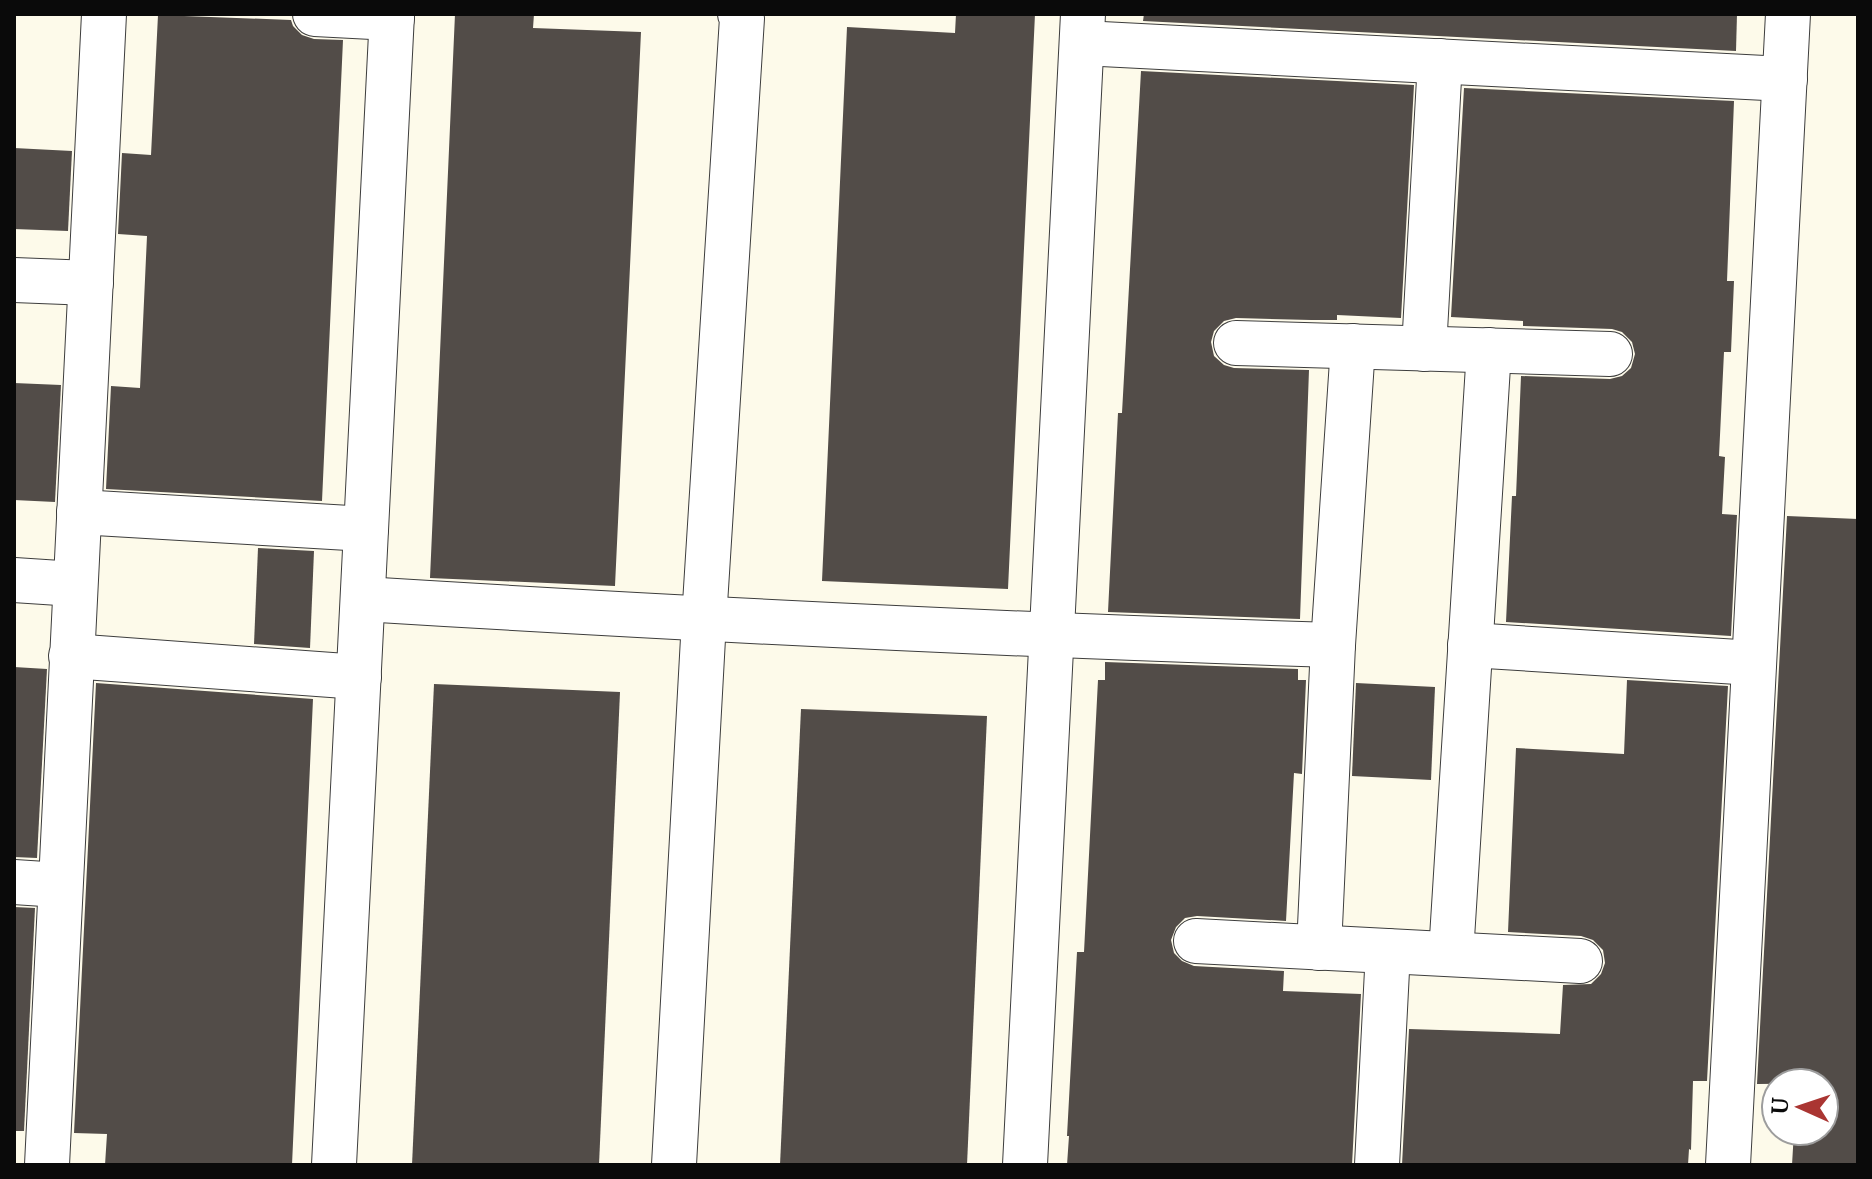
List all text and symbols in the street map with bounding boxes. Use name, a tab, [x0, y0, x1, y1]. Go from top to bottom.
north arrow	[1760, 1067, 1840, 1147]
text: U	[1766, 1096, 1794, 1115]

